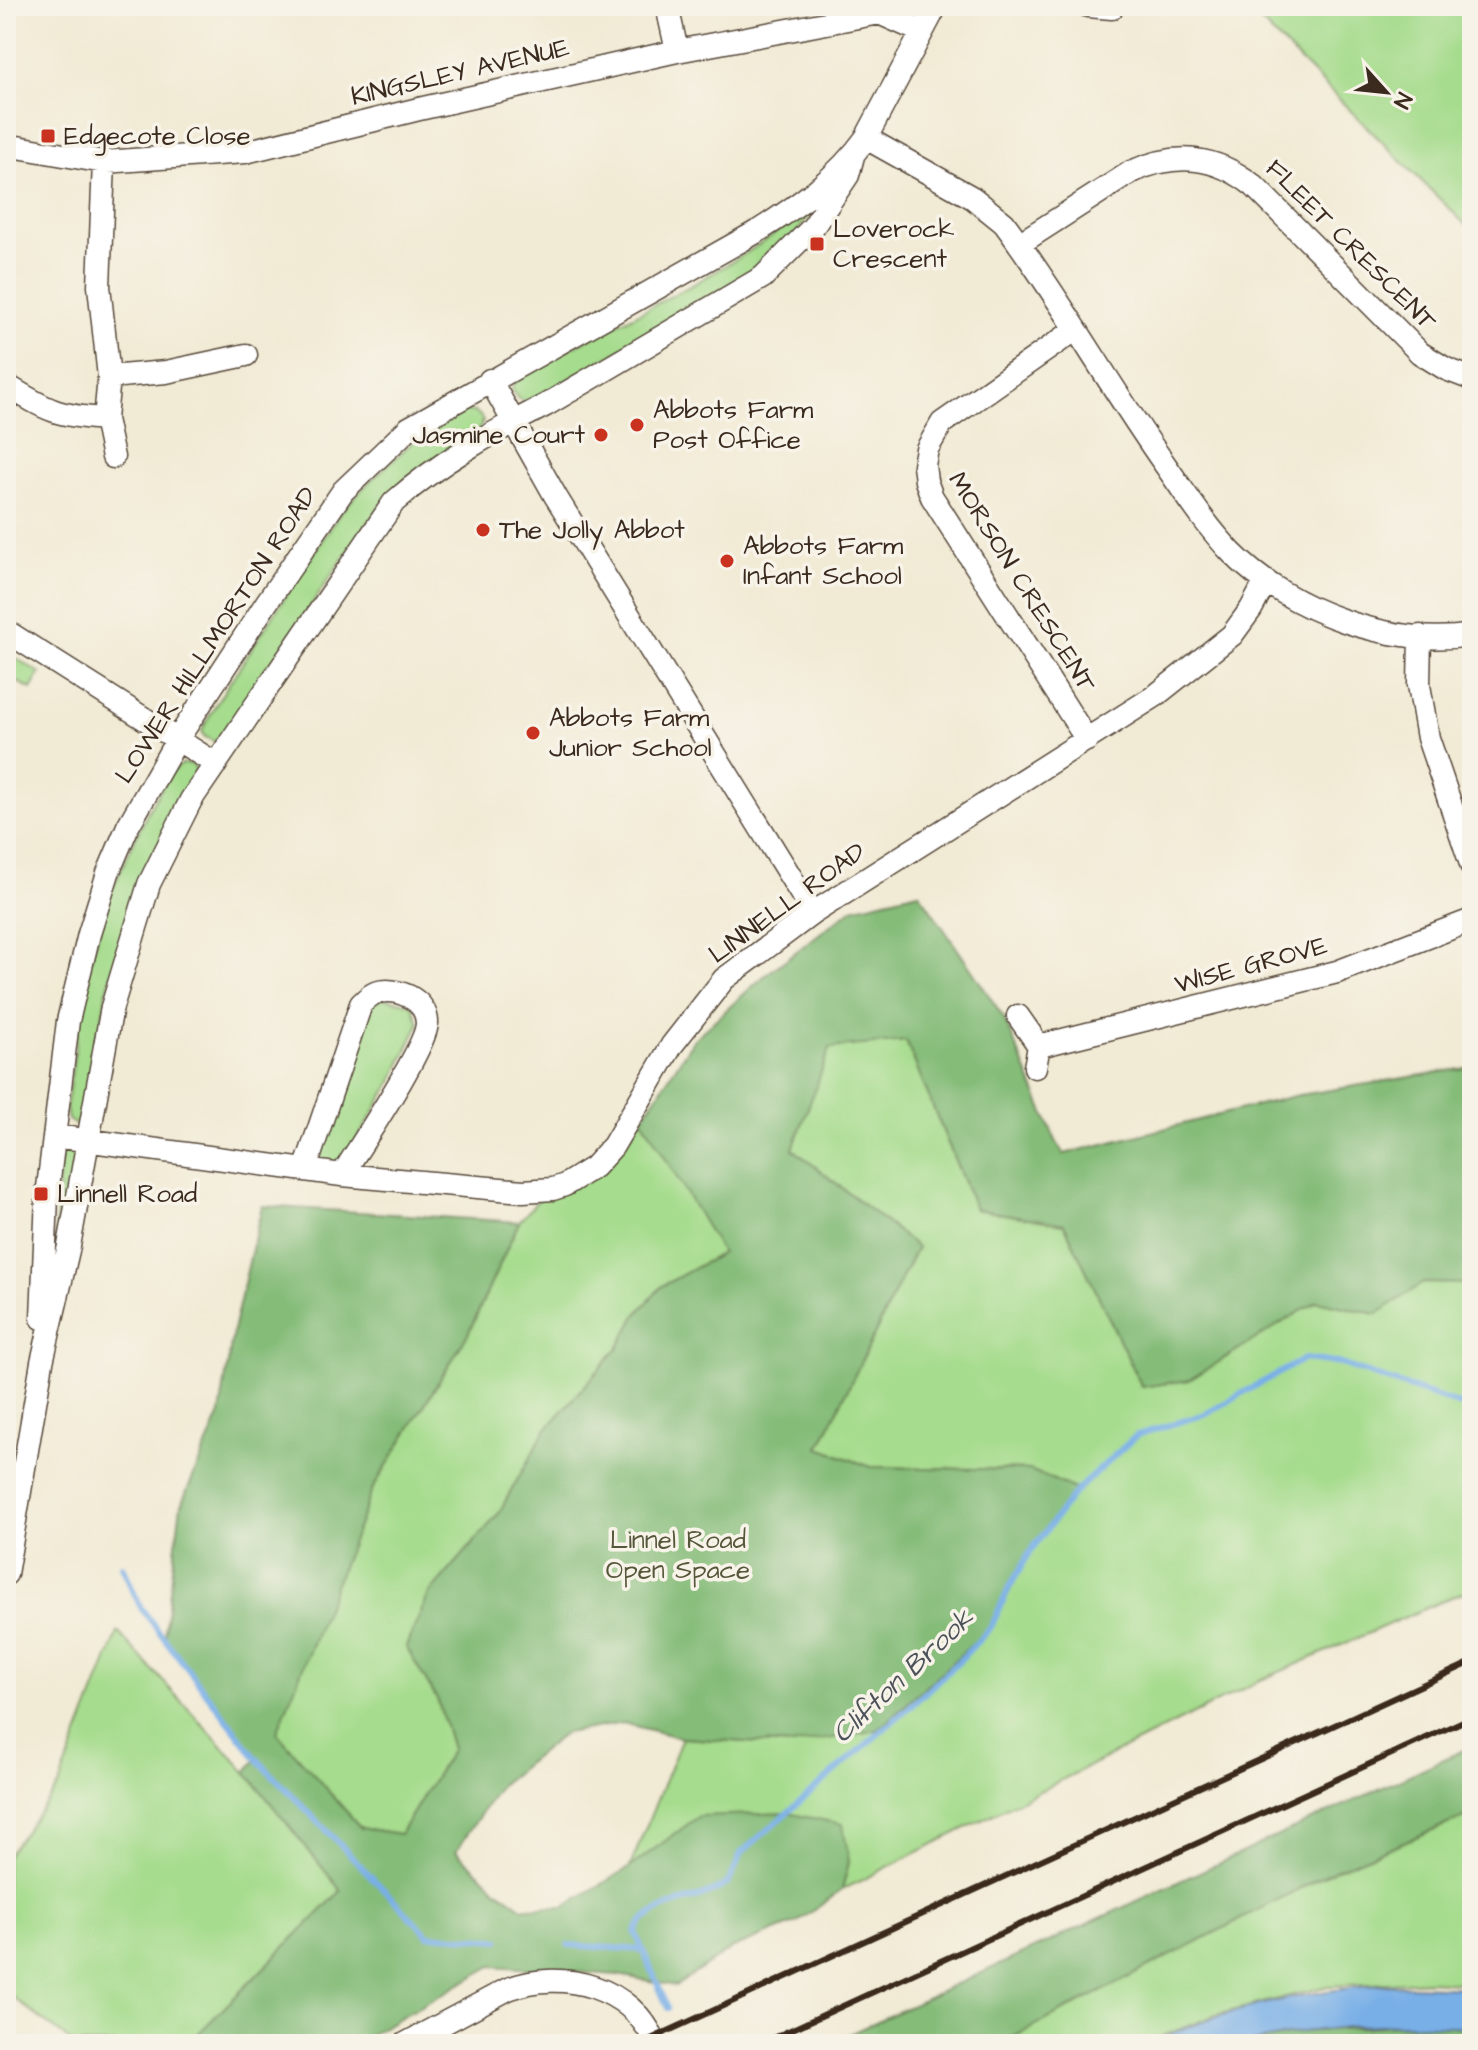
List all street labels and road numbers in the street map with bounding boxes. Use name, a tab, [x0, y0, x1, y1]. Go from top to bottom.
street label: KINGSLEY AVENUE	[347, 29, 573, 115]
street label: FLEET CRESCENT	[1257, 151, 1445, 339]
street label: MORSON CRESCENT	[940, 465, 1105, 700]
street label: LOWER HILLMORTON ROAD	[106, 480, 326, 790]
street label: LINNELL ROAD	[701, 834, 873, 972]
street label: WISE GROVE	[1171, 927, 1331, 1003]

